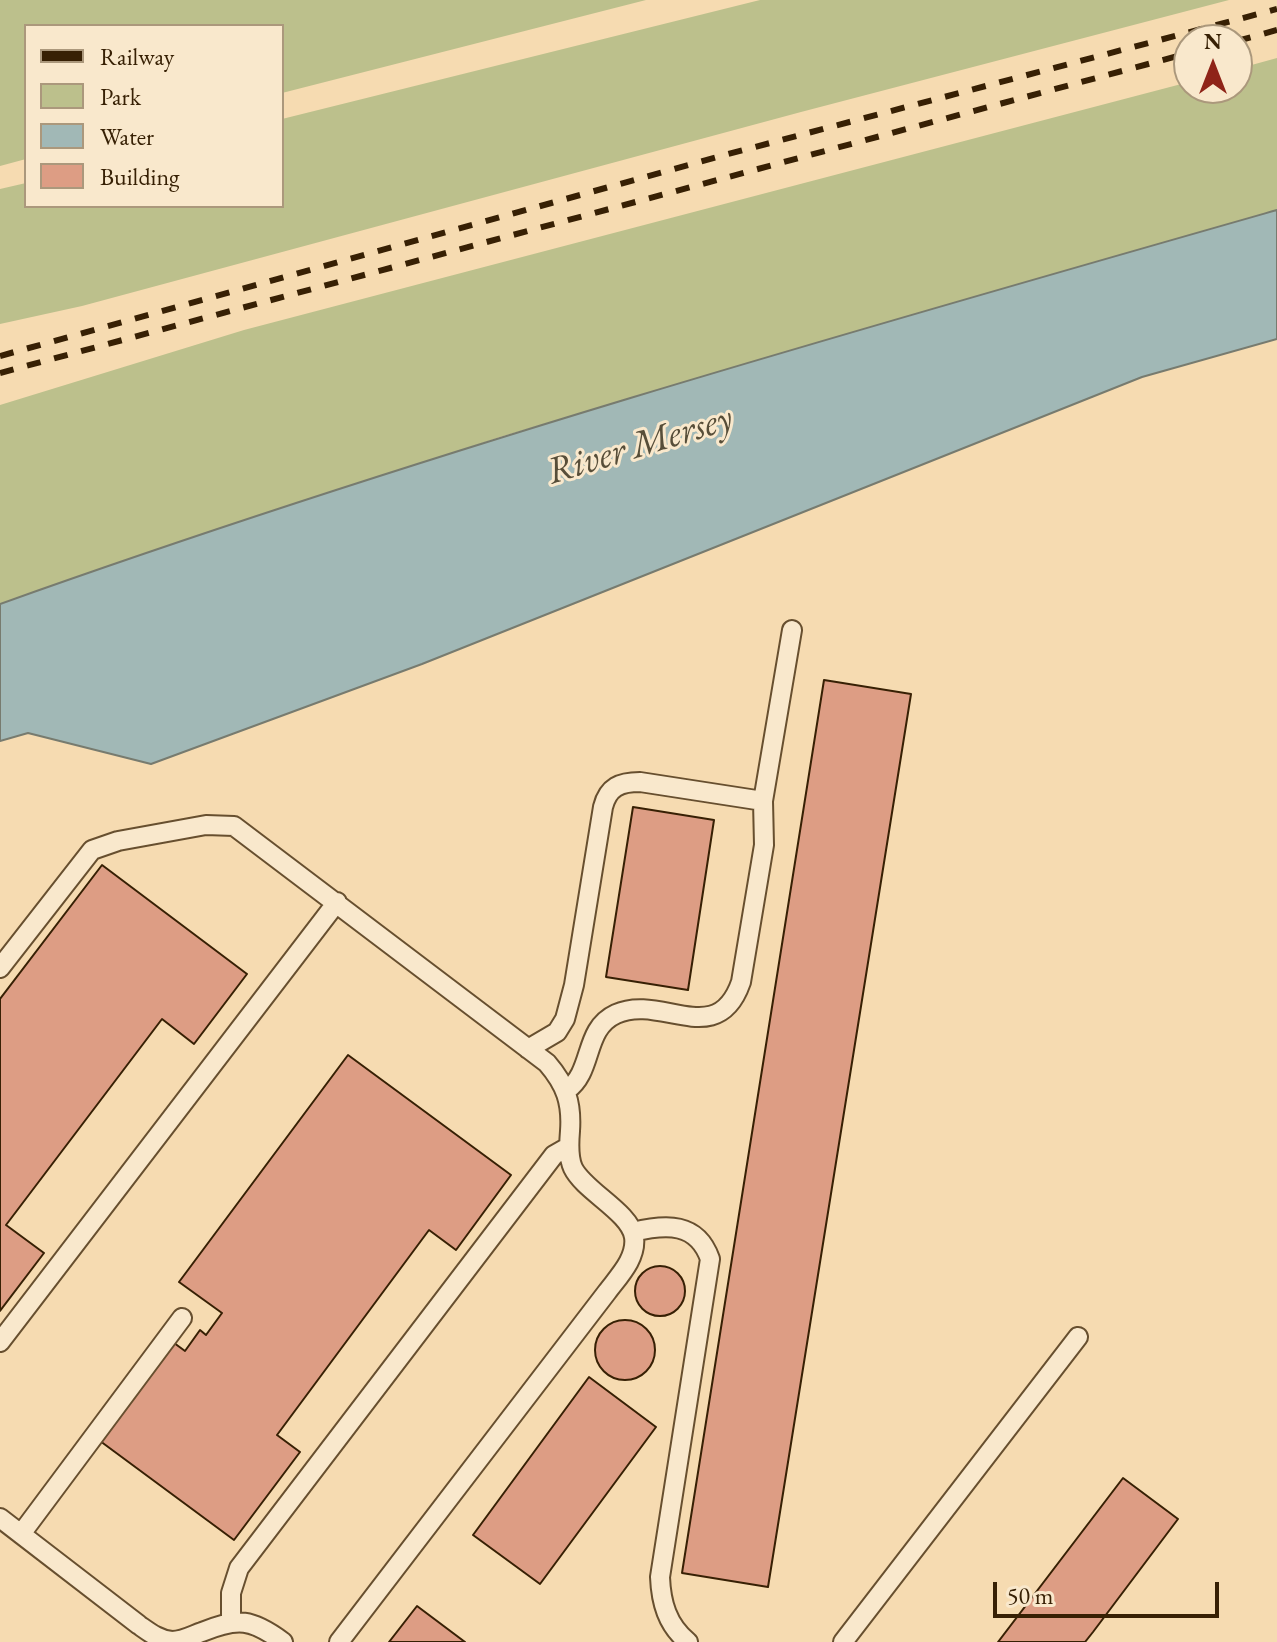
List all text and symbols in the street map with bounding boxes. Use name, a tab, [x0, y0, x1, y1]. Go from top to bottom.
legend	[24, 24, 284, 208]
north arrow	[1173, 24, 1253, 104]
text: N	[1204, 27, 1222, 56]
text: Railway	[100, 41, 174, 72]
text: Park	[100, 81, 141, 112]
text: Water	[100, 121, 154, 152]
text: Building	[100, 161, 180, 192]
water label: River Mersey	[542, 396, 738, 496]
scale bar	[997, 1566, 1223, 1616]
text: 50 m	[1007, 1580, 1054, 1611]

